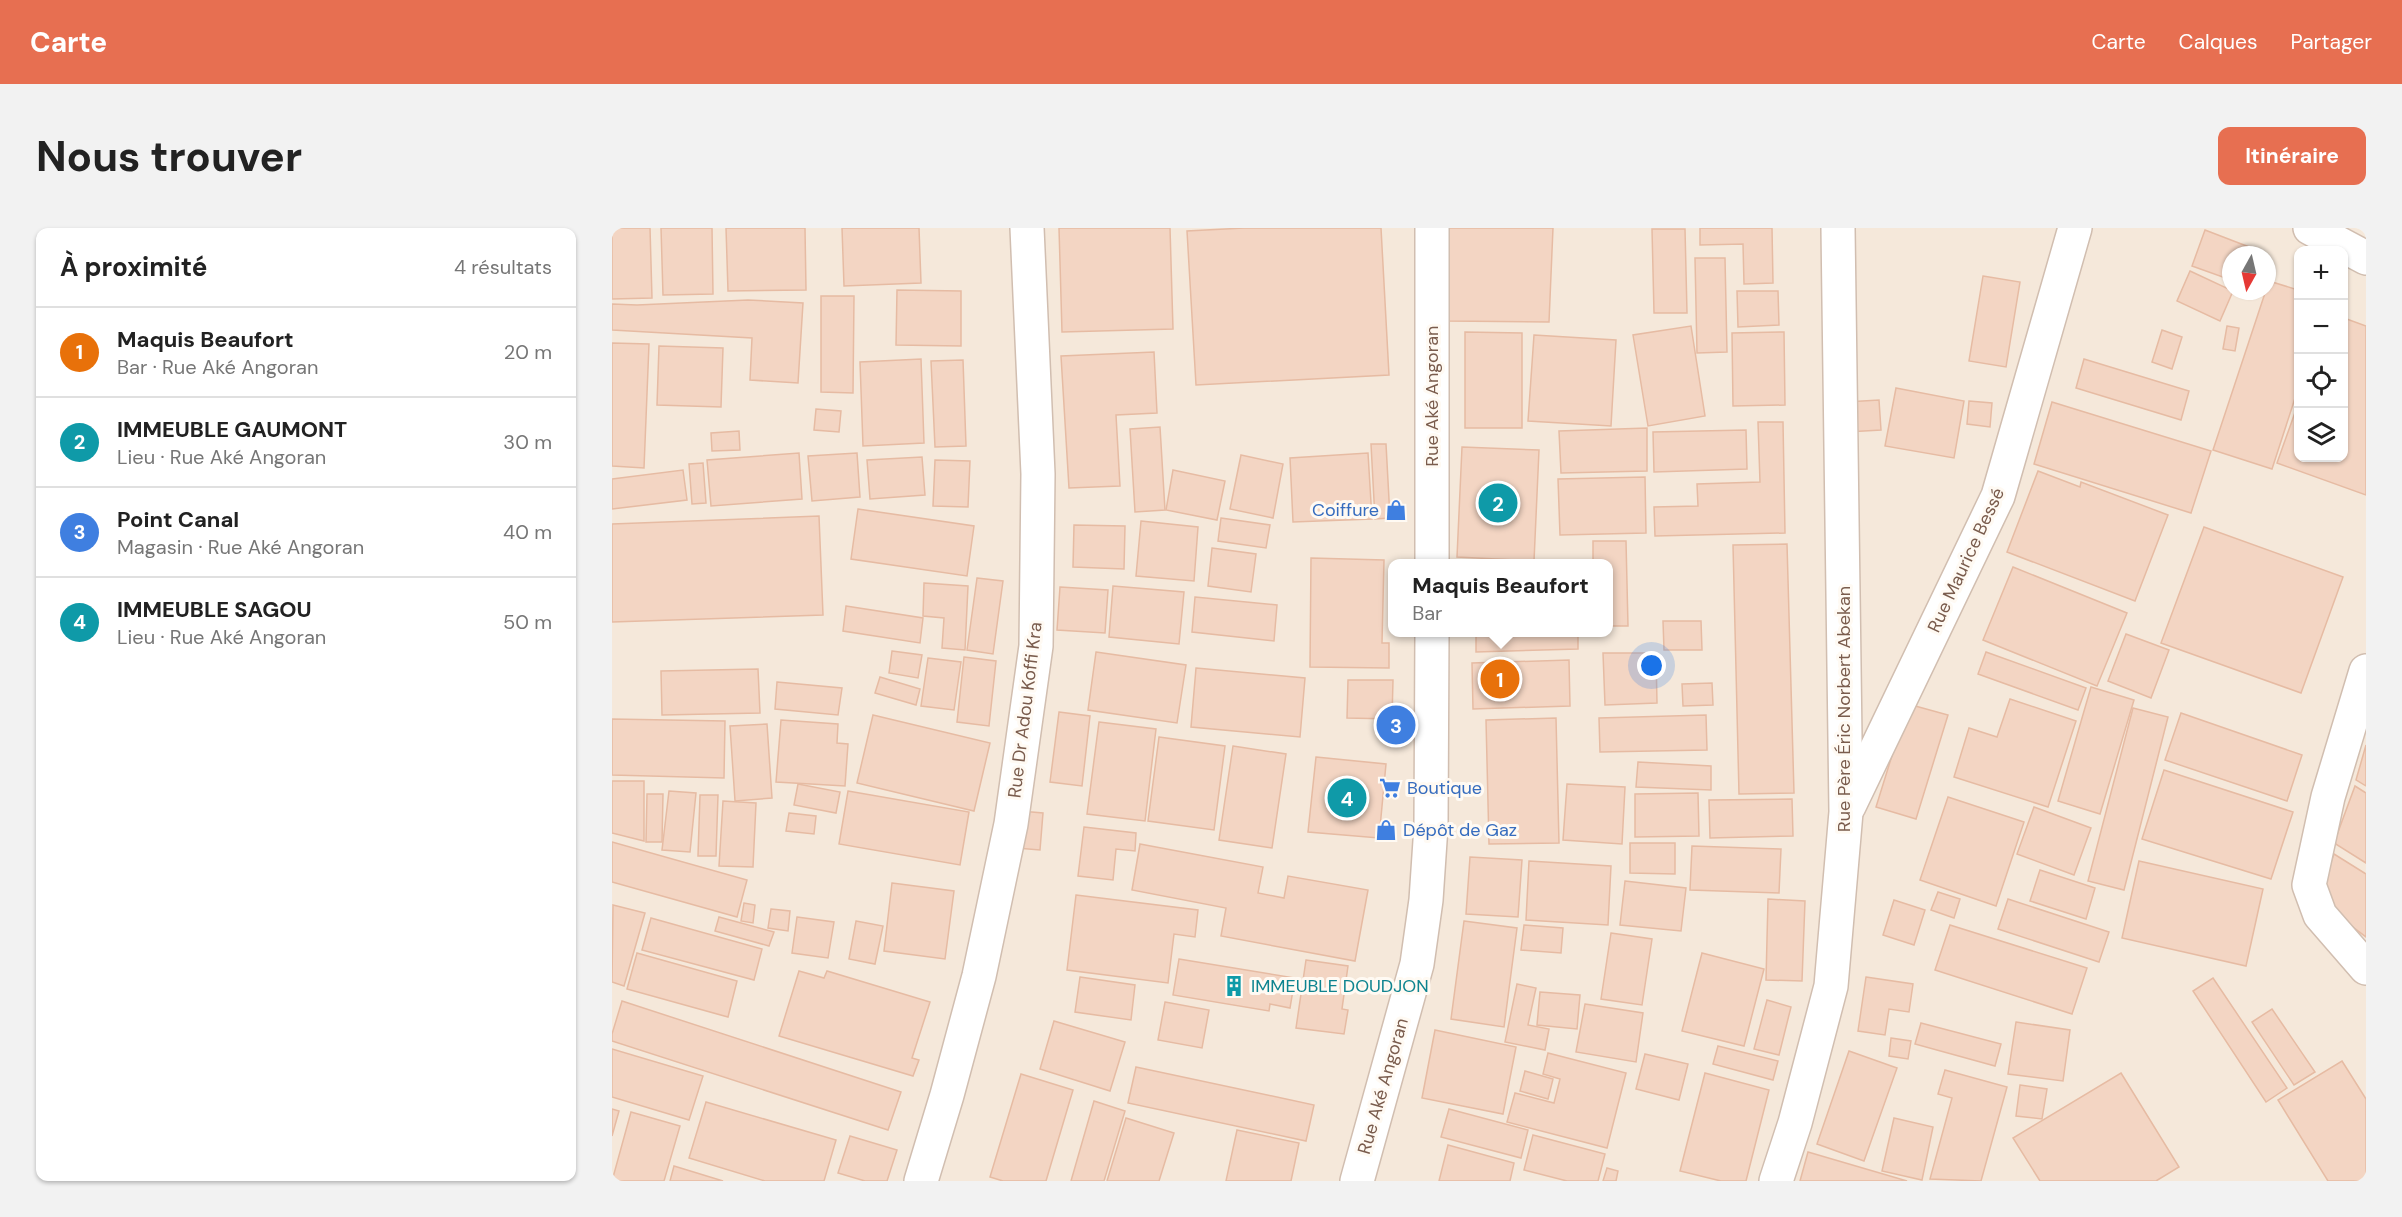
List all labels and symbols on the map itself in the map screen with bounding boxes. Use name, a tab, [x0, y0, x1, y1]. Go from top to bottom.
north arrow	[2222, 246, 2276, 300]
street label: Rue Aké Angoran	[1420, 326, 1444, 466]
pin: 2	[1478, 480, 1518, 526]
street label: Rue Maurice Bessé	[1922, 484, 2010, 636]
place label: Coiffure	[1312, 498, 1379, 522]
shop icon: Coiffure	[1384, 498, 1408, 522]
street label: Rue Père Éric Norbert Abekan	[1832, 586, 1856, 832]
street label: Rue Dr Adou Koffi Kra	[1002, 621, 1048, 799]
your location	[1637, 651, 1666, 680]
pin: 1	[1480, 656, 1520, 702]
pin: 3	[1376, 702, 1416, 748]
pin: 4	[1328, 776, 1366, 820]
supermarket icon: Boutique	[1378, 776, 1402, 800]
place label: Boutique	[1407, 776, 1482, 800]
shop icon: Dépôt de Gaz	[1374, 818, 1398, 842]
place label: Dépôt de Gaz	[1403, 818, 1517, 842]
building icon: IMMEUBLE DOUDJON	[1222, 974, 1246, 998]
place label: IMMEUBLE DOUDJON	[1251, 974, 1429, 998]
street label: Rue Aké Angoran	[1352, 1015, 1414, 1157]

